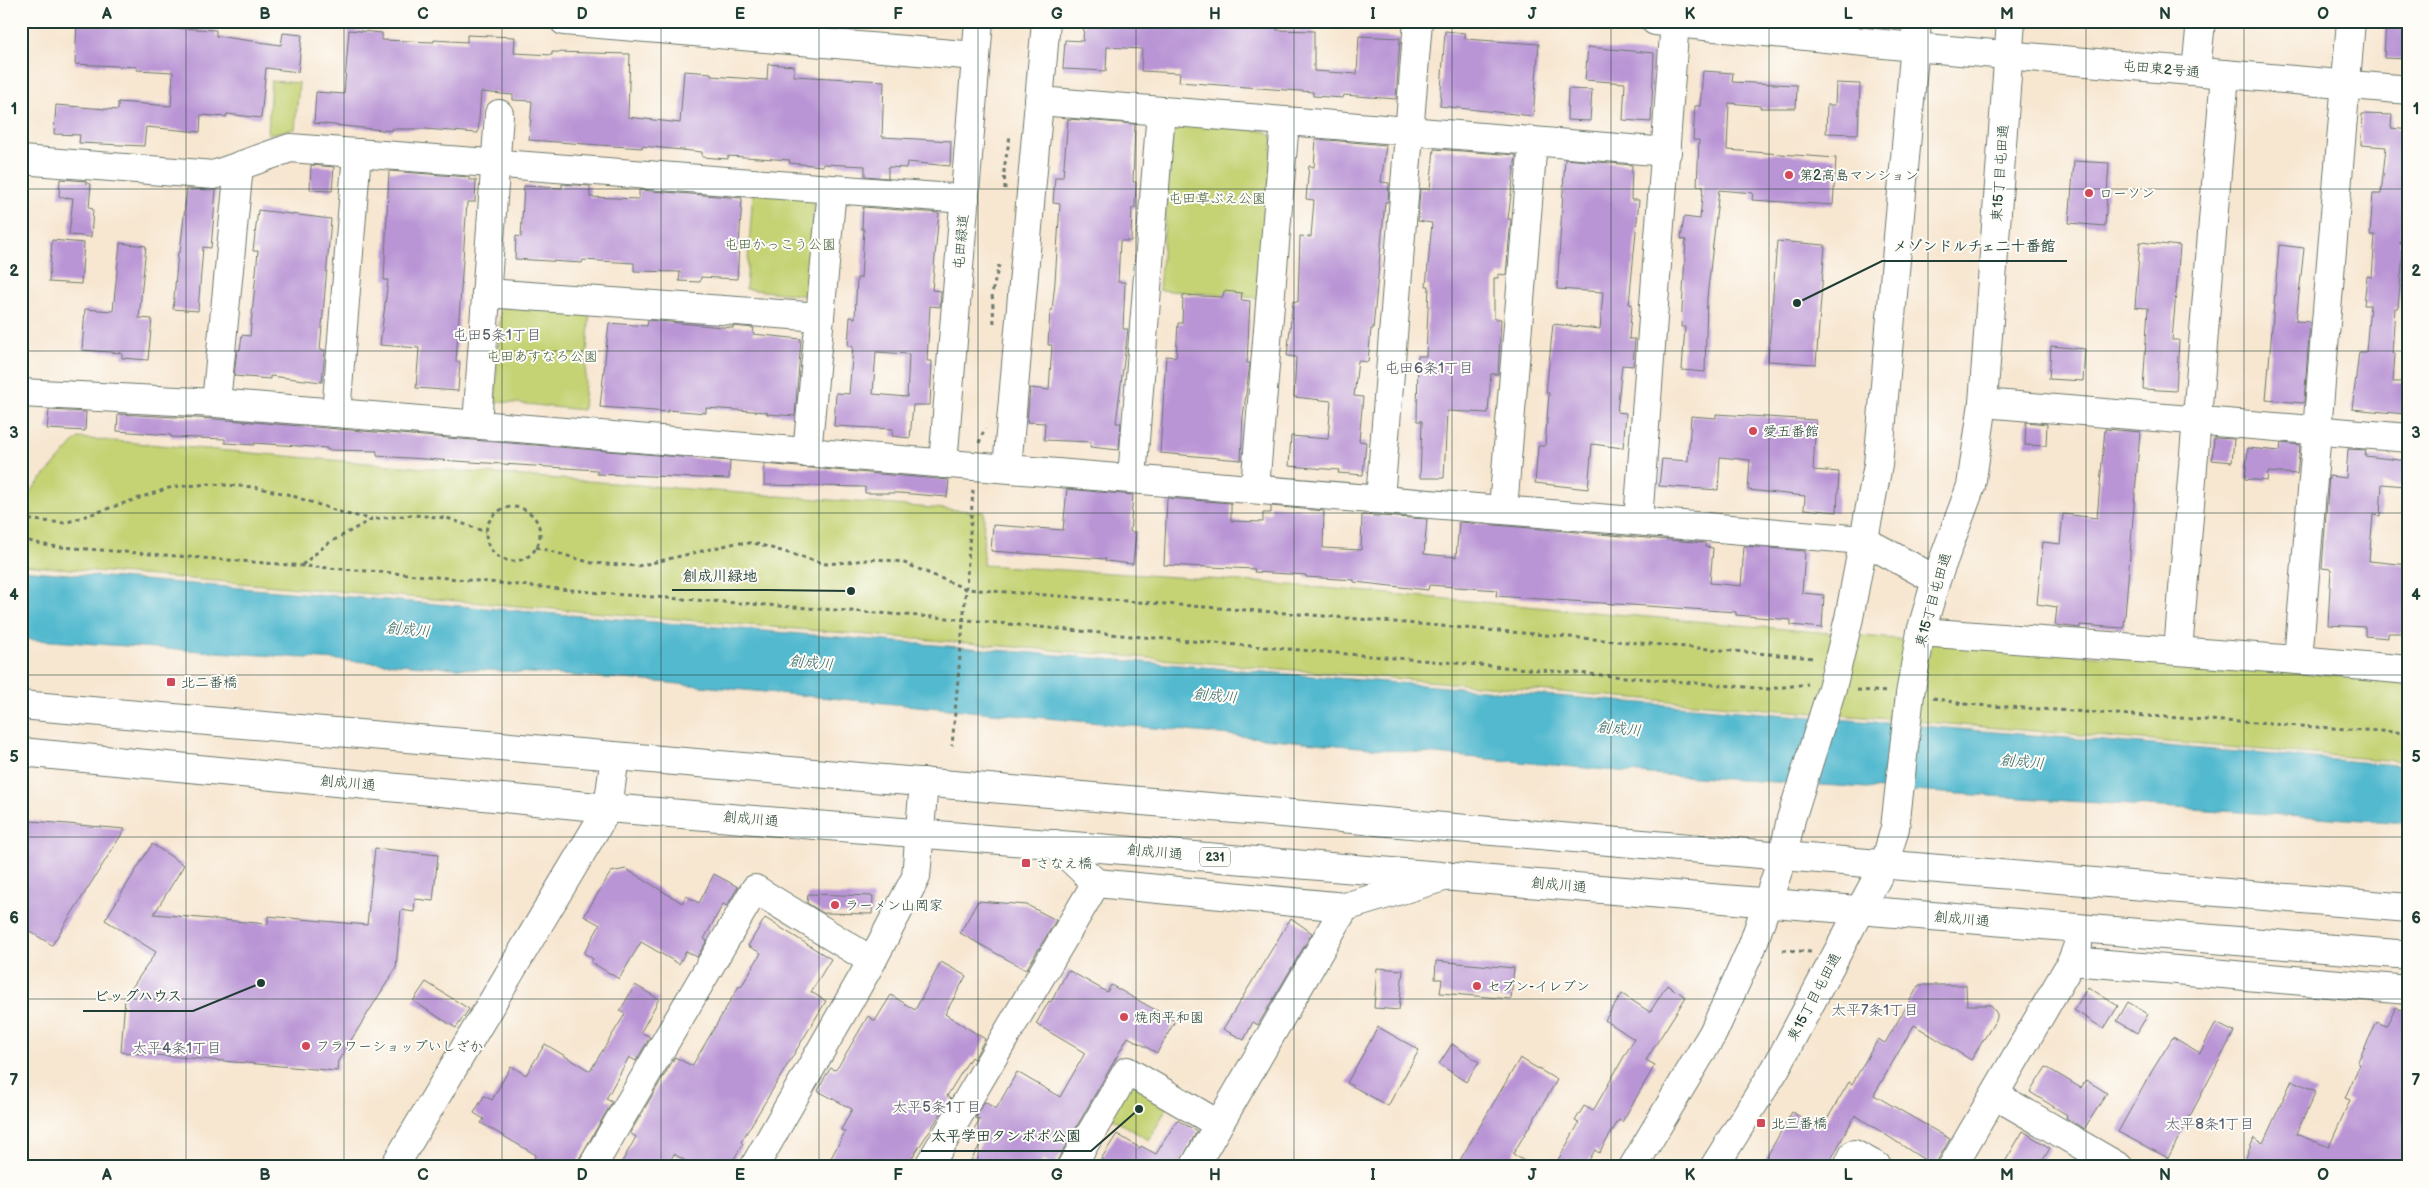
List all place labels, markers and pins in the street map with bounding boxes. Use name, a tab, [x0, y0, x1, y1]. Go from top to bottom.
place label: 第2高島マンション	[1799, 167, 1919, 184]
marker: 第2高島マンション	[1783, 169, 1795, 181]
place label: ローソン	[2099, 185, 2155, 202]
marker: ローソン	[2083, 187, 2095, 199]
callout: メゾンドルチェ二十番館	[1882, 231, 2067, 261]
place label: 愛五番館	[1763, 423, 1819, 440]
marker: 愛五番館	[1747, 425, 1759, 437]
callout: 創成川緑地	[672, 560, 767, 590]
place label: 北二番橋	[181, 674, 237, 691]
marker: 北二番橋	[165, 676, 177, 688]
place label: さなえ橋	[1036, 855, 1092, 872]
marker: さなえ橋	[1020, 857, 1032, 869]
place label: ラーメン山岡家	[845, 897, 943, 914]
marker: ラーメン山岡家	[829, 899, 841, 911]
place label: セブン-イレブン	[1487, 978, 1590, 995]
marker: セブン-イレブン	[1471, 980, 1483, 992]
callout: ビッグハウス	[83, 981, 193, 1011]
place label: 焼肉平和園	[1134, 1009, 1204, 1026]
marker: 焼肉平和園	[1118, 1011, 1130, 1023]
place label: フラワーショップいしざか	[316, 1038, 483, 1055]
marker: フラワーショップいしざか	[300, 1040, 312, 1052]
place label: 北三番橋	[1771, 1115, 1827, 1132]
marker: 北三番橋	[1755, 1117, 1767, 1129]
callout: 太平学田タンポポ公園	[921, 1121, 1091, 1151]

